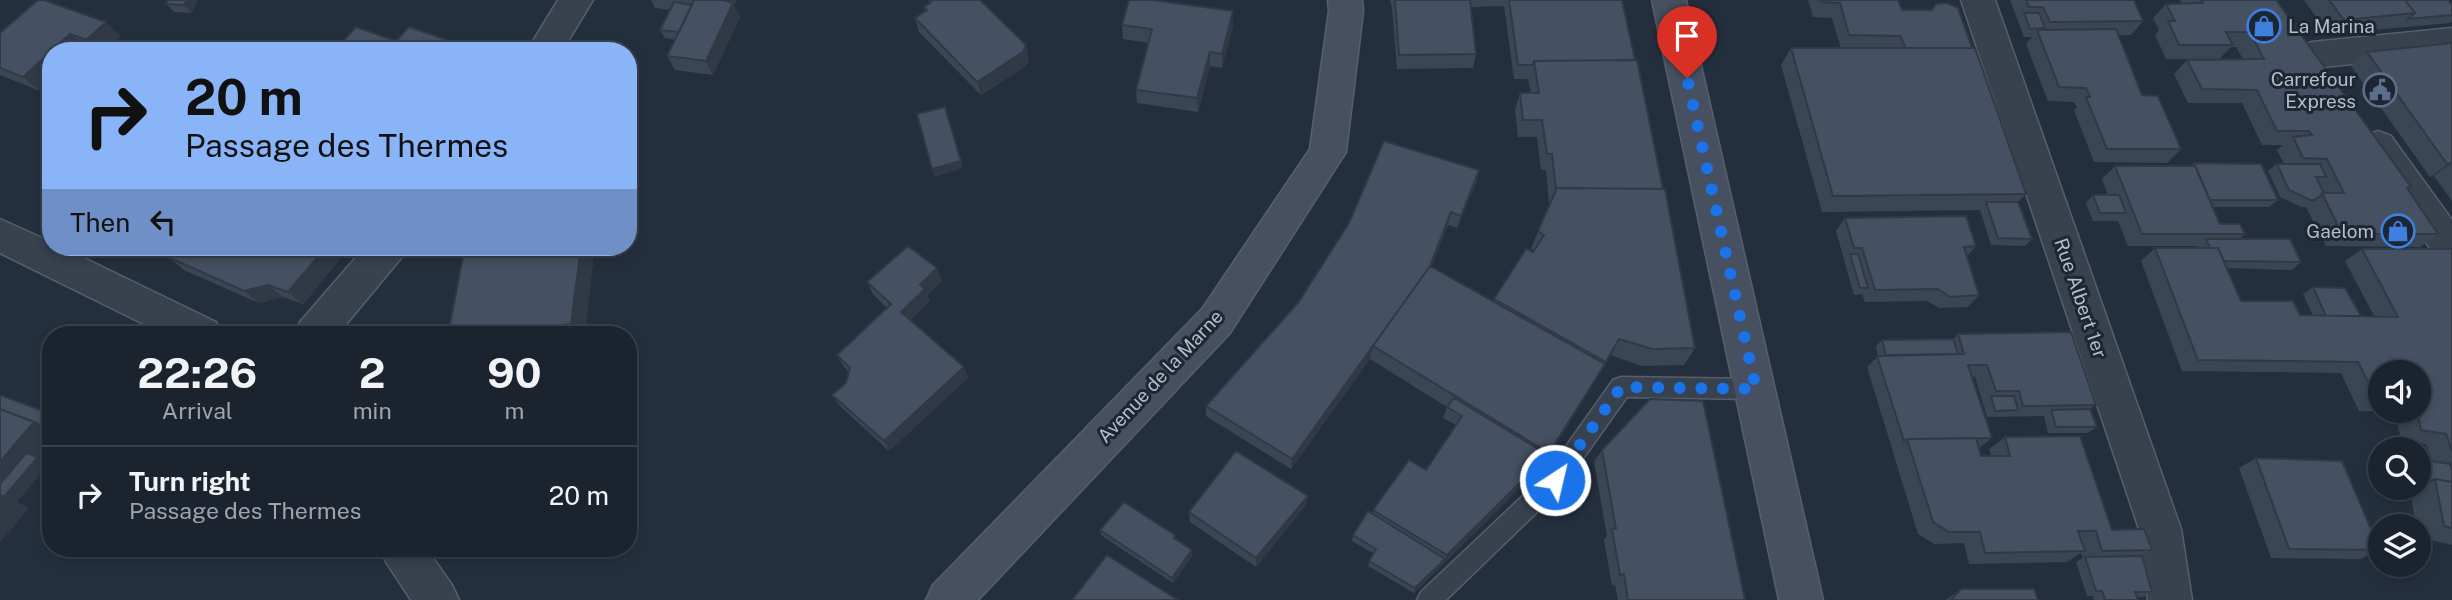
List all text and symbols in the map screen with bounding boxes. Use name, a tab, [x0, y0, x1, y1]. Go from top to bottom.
pin	[1657, 6, 1717, 78]
shop icon: La Marina	[2245, 7, 2283, 45]
place label: La Marina	[2288, 15, 2375, 37]
icon: arrive	[1668, 17, 1706, 55]
text: 20 m	[185, 68, 303, 126]
place label: Carrefour Express	[2271, 68, 2356, 112]
icon: right	[70, 70, 161, 161]
public building icon: Carrefour Express	[2361, 71, 2399, 109]
text: Passage des Thermes	[185, 127, 508, 164]
icon: left	[144, 203, 182, 241]
text: Then	[70, 207, 130, 238]
shop icon: Gaelom	[2379, 212, 2417, 250]
place label: Gaelom	[2306, 220, 2374, 242]
street label: Rue Albert 1er	[2050, 235, 2112, 361]
street label: Avenue de la Marne	[1093, 305, 1227, 447]
text: 22:26	[137, 348, 257, 397]
text: 2	[359, 348, 385, 397]
text: 90	[487, 348, 542, 397]
map controls	[2368, 360, 2431, 577]
button: sound	[2368, 360, 2431, 423]
text: Arrival	[162, 397, 233, 424]
text: min	[353, 397, 392, 424]
text: m	[504, 397, 524, 424]
button: search	[2368, 437, 2431, 500]
position arrow	[1518, 443, 1592, 517]
text: Turn right	[129, 466, 251, 497]
icon: right	[70, 476, 108, 514]
text: 20 m	[549, 480, 609, 511]
text: Passage des Thermes	[129, 497, 361, 524]
button: layers	[2368, 514, 2431, 577]

